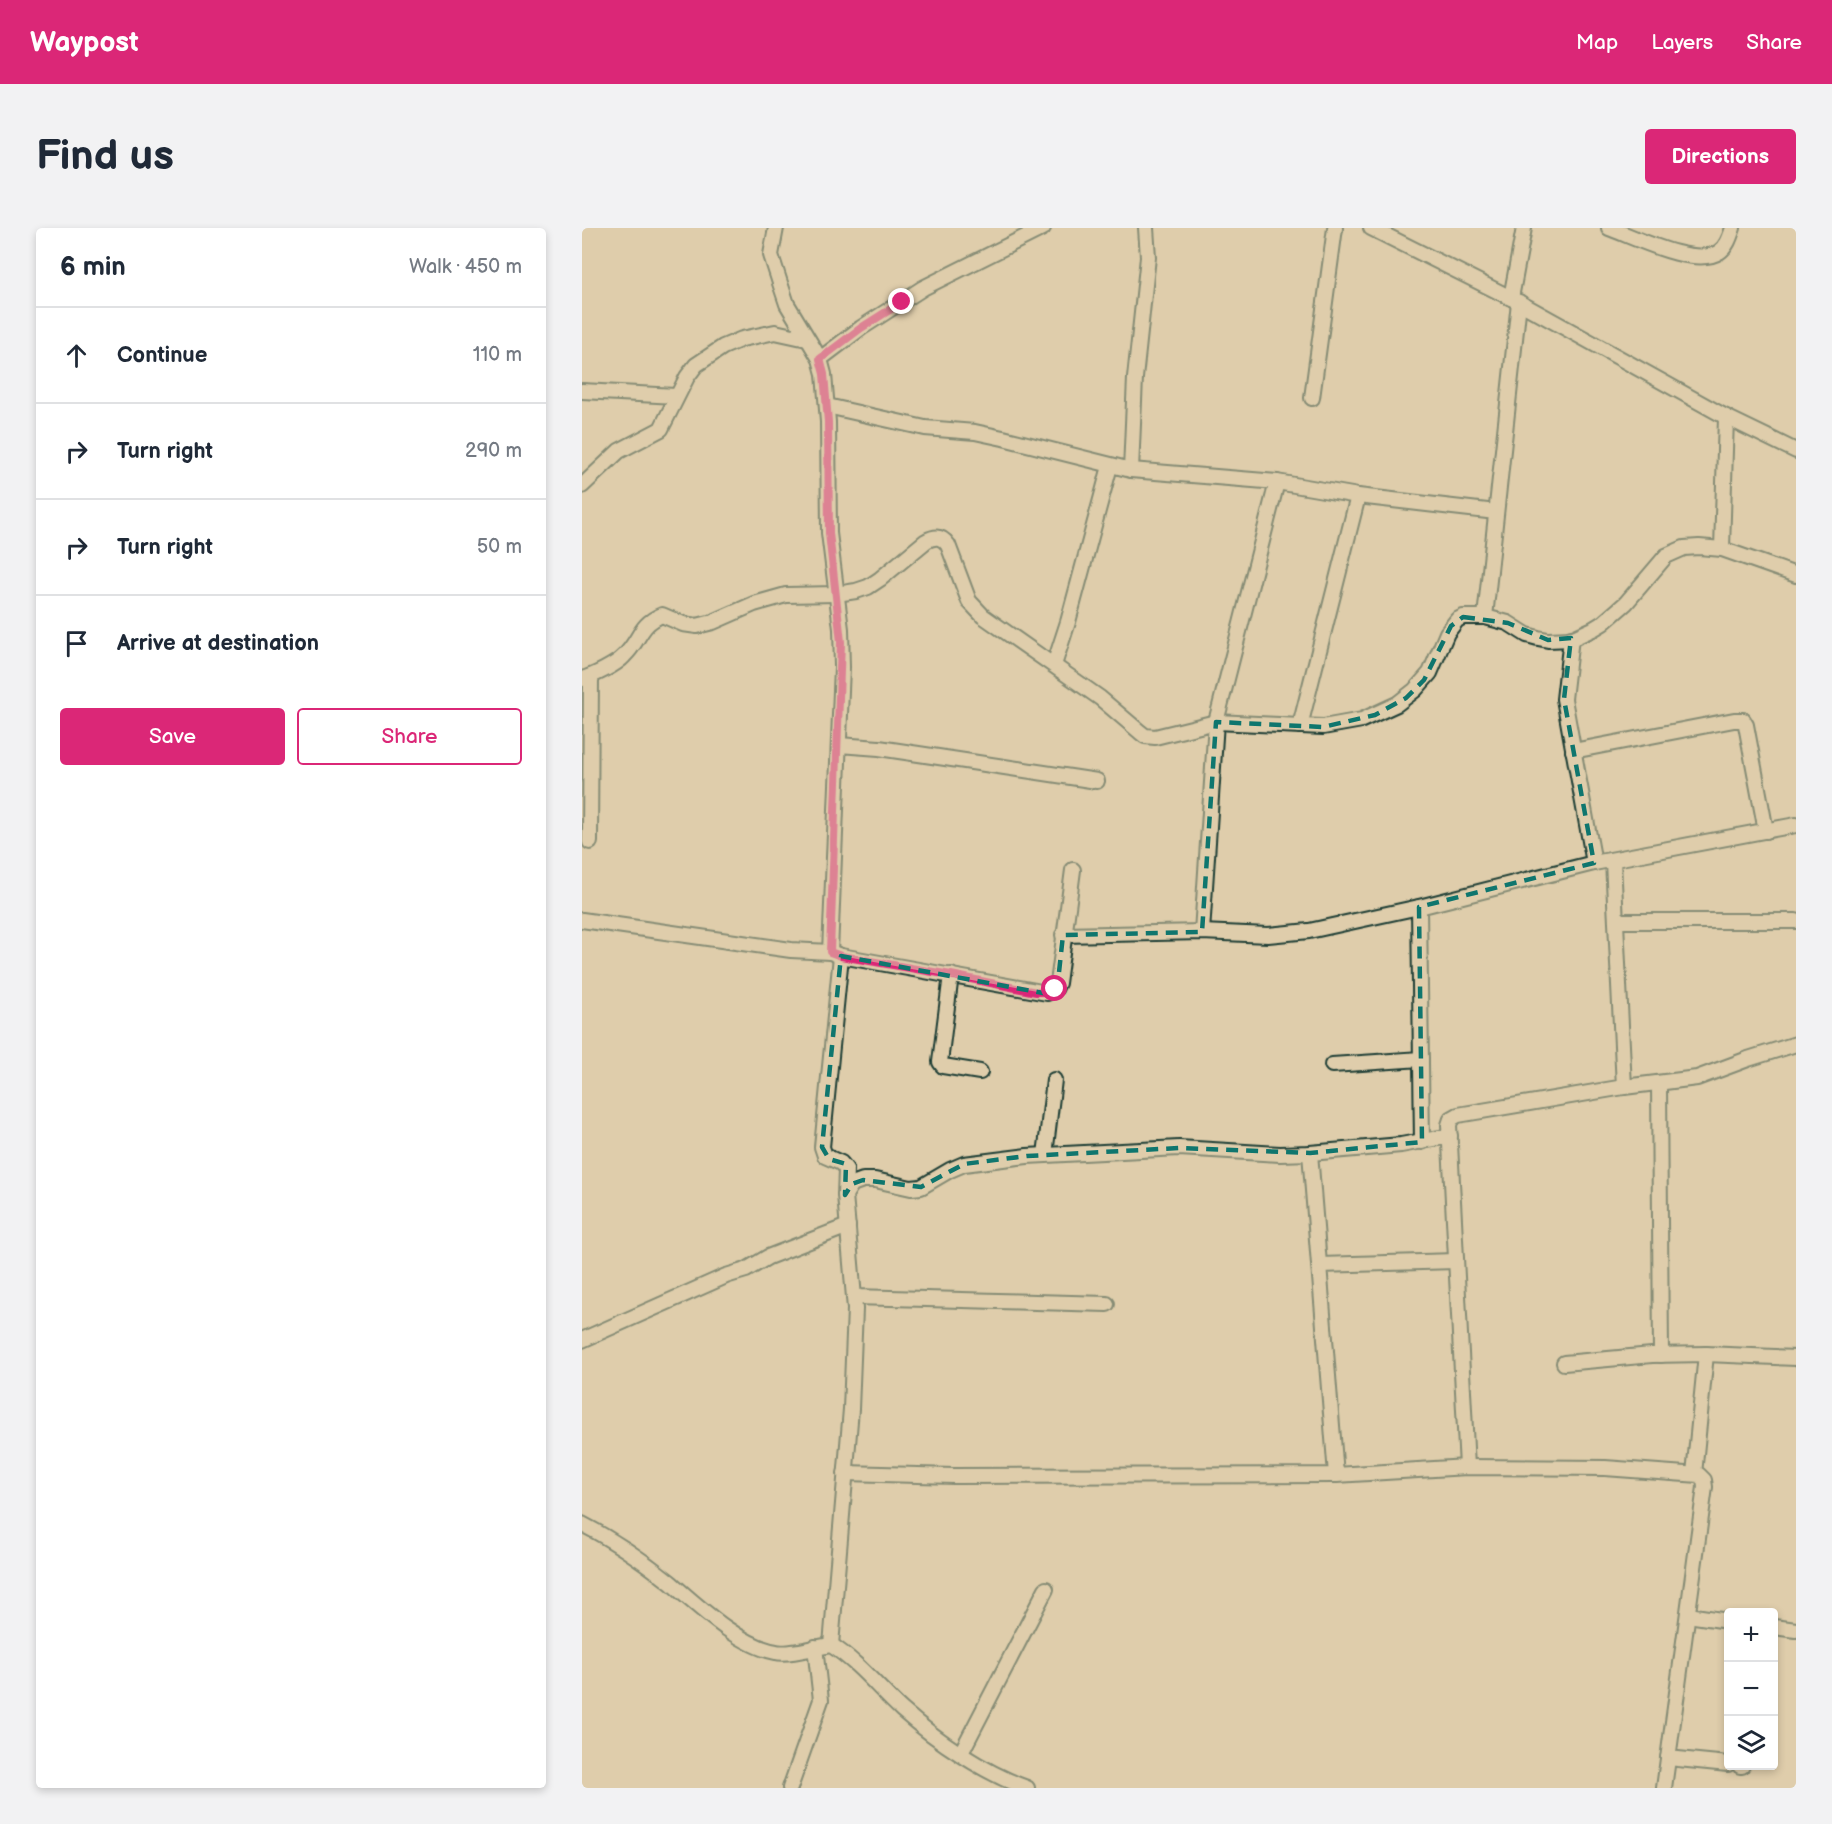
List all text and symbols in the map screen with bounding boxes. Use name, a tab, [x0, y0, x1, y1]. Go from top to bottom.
text: Waypost	[30, 26, 139, 59]
text: Map	[1576, 30, 1618, 55]
text: Layers	[1651, 30, 1713, 55]
text: Share	[1746, 30, 1802, 55]
button: Directions	[1645, 129, 1796, 184]
text: Find us	[36, 131, 174, 182]
text: 6 min	[60, 252, 126, 283]
text: Walk · 450 m	[409, 255, 522, 279]
route end	[888, 288, 914, 314]
icon: ahead	[60, 339, 93, 372]
text: Continue	[117, 342, 207, 369]
text: 110 m	[473, 343, 522, 367]
icon: right	[60, 435, 93, 468]
text: Turn right	[117, 438, 213, 465]
text: 290 m	[465, 439, 522, 463]
icon: right	[60, 531, 93, 564]
text: Turn right	[117, 534, 213, 561]
text: 50 m	[477, 535, 522, 559]
icon: arrive	[60, 627, 93, 660]
text: Arrive at destination	[117, 630, 319, 657]
button: Save	[60, 708, 285, 765]
button: Share	[297, 708, 522, 765]
route start	[1041, 975, 1067, 1001]
map controls	[1724, 1608, 1778, 1770]
button: +	[1724, 1608, 1778, 1662]
button: −	[1724, 1662, 1778, 1716]
button: layers	[1724, 1716, 1778, 1770]

